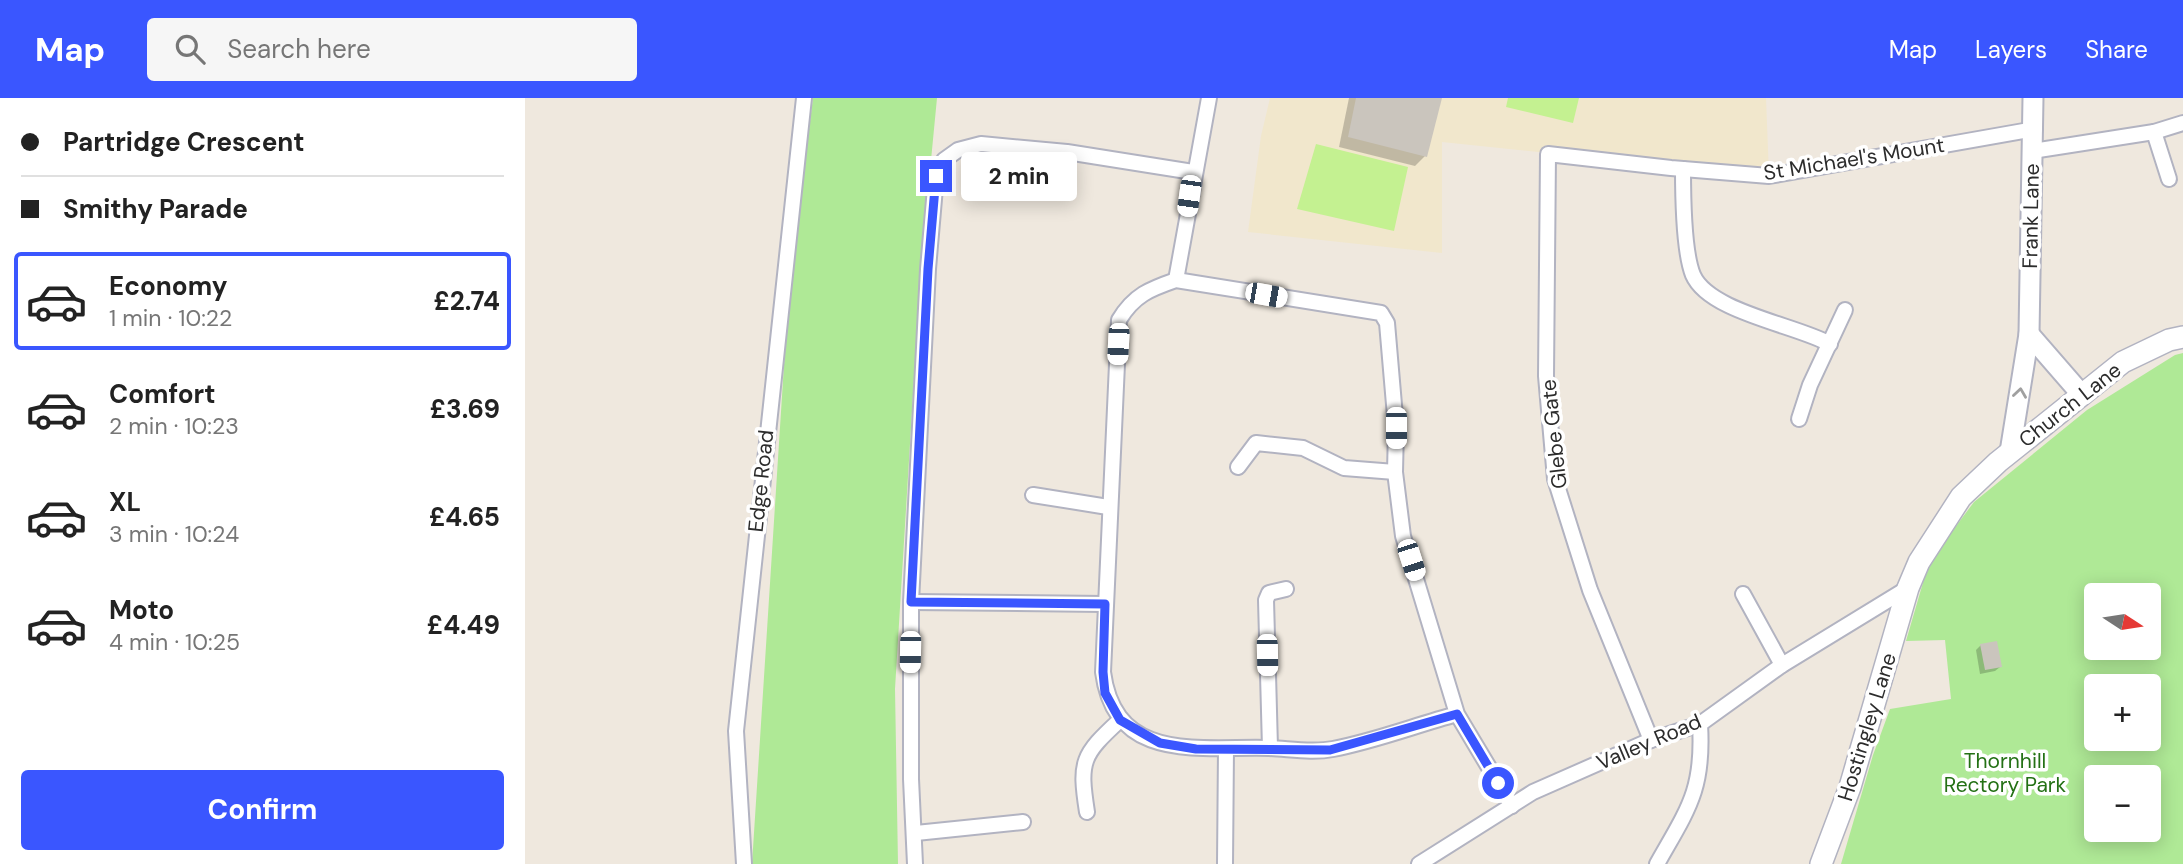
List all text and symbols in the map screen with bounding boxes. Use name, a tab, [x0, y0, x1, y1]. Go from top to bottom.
search box	[147, 18, 637, 81]
text: Map	[35, 28, 105, 71]
icon: search	[171, 30, 209, 68]
text: Search here	[227, 32, 371, 66]
text: Map	[1889, 34, 1937, 65]
text: Layers	[1975, 34, 2047, 65]
text: Share	[2085, 34, 2148, 65]
text: Partridge Crescent	[63, 125, 305, 159]
street label: St Michael's Mount	[1762, 131, 1946, 187]
callout: 2 min	[961, 152, 1076, 200]
route end	[920, 160, 952, 192]
text: 2 min	[989, 161, 1049, 191]
street label: Frank Lane	[2016, 163, 2046, 269]
car	[1176, 174, 1203, 218]
text: Smithy Parade	[63, 192, 248, 226]
text: Economy	[109, 269, 227, 303]
icon: car	[25, 270, 88, 333]
car	[1244, 281, 1289, 309]
text: £2.74	[433, 284, 500, 318]
text: 1 min · 10:22	[109, 303, 232, 333]
car	[1107, 322, 1130, 366]
street label: Church Lane	[2013, 356, 2127, 454]
text: Comfort	[109, 377, 215, 411]
icon: car	[25, 378, 88, 441]
street label: Glebe Gate	[1534, 378, 1574, 490]
one-way arrow	[2013, 387, 2028, 399]
text: £3.69	[430, 392, 500, 426]
car	[1386, 407, 1407, 449]
text: 2 min · 10:23	[109, 411, 239, 441]
street label: Edge Road	[742, 428, 780, 534]
text: XL	[109, 485, 141, 519]
icon: car	[25, 486, 88, 549]
text: £4.65	[429, 500, 500, 534]
text: 3 min · 10:24	[109, 519, 239, 549]
car	[1395, 537, 1428, 583]
north arrow	[2084, 583, 2161, 660]
map controls	[2084, 583, 2161, 842]
text: Moto	[109, 593, 174, 627]
icon: car	[25, 594, 88, 657]
text: £4.49	[427, 608, 500, 642]
text: 4 min · 10:25	[109, 627, 240, 657]
car	[900, 631, 921, 673]
car	[1257, 634, 1278, 676]
street label: Hostingley Lane	[1831, 649, 1903, 805]
button: +	[2084, 674, 2161, 751]
street label: Valley Road	[1592, 707, 1706, 777]
park label: Thornhill Rectory Park	[1944, 747, 2067, 799]
button: −	[2084, 765, 2161, 842]
route start	[1482, 767, 1514, 799]
button: Confirm	[21, 770, 504, 850]

